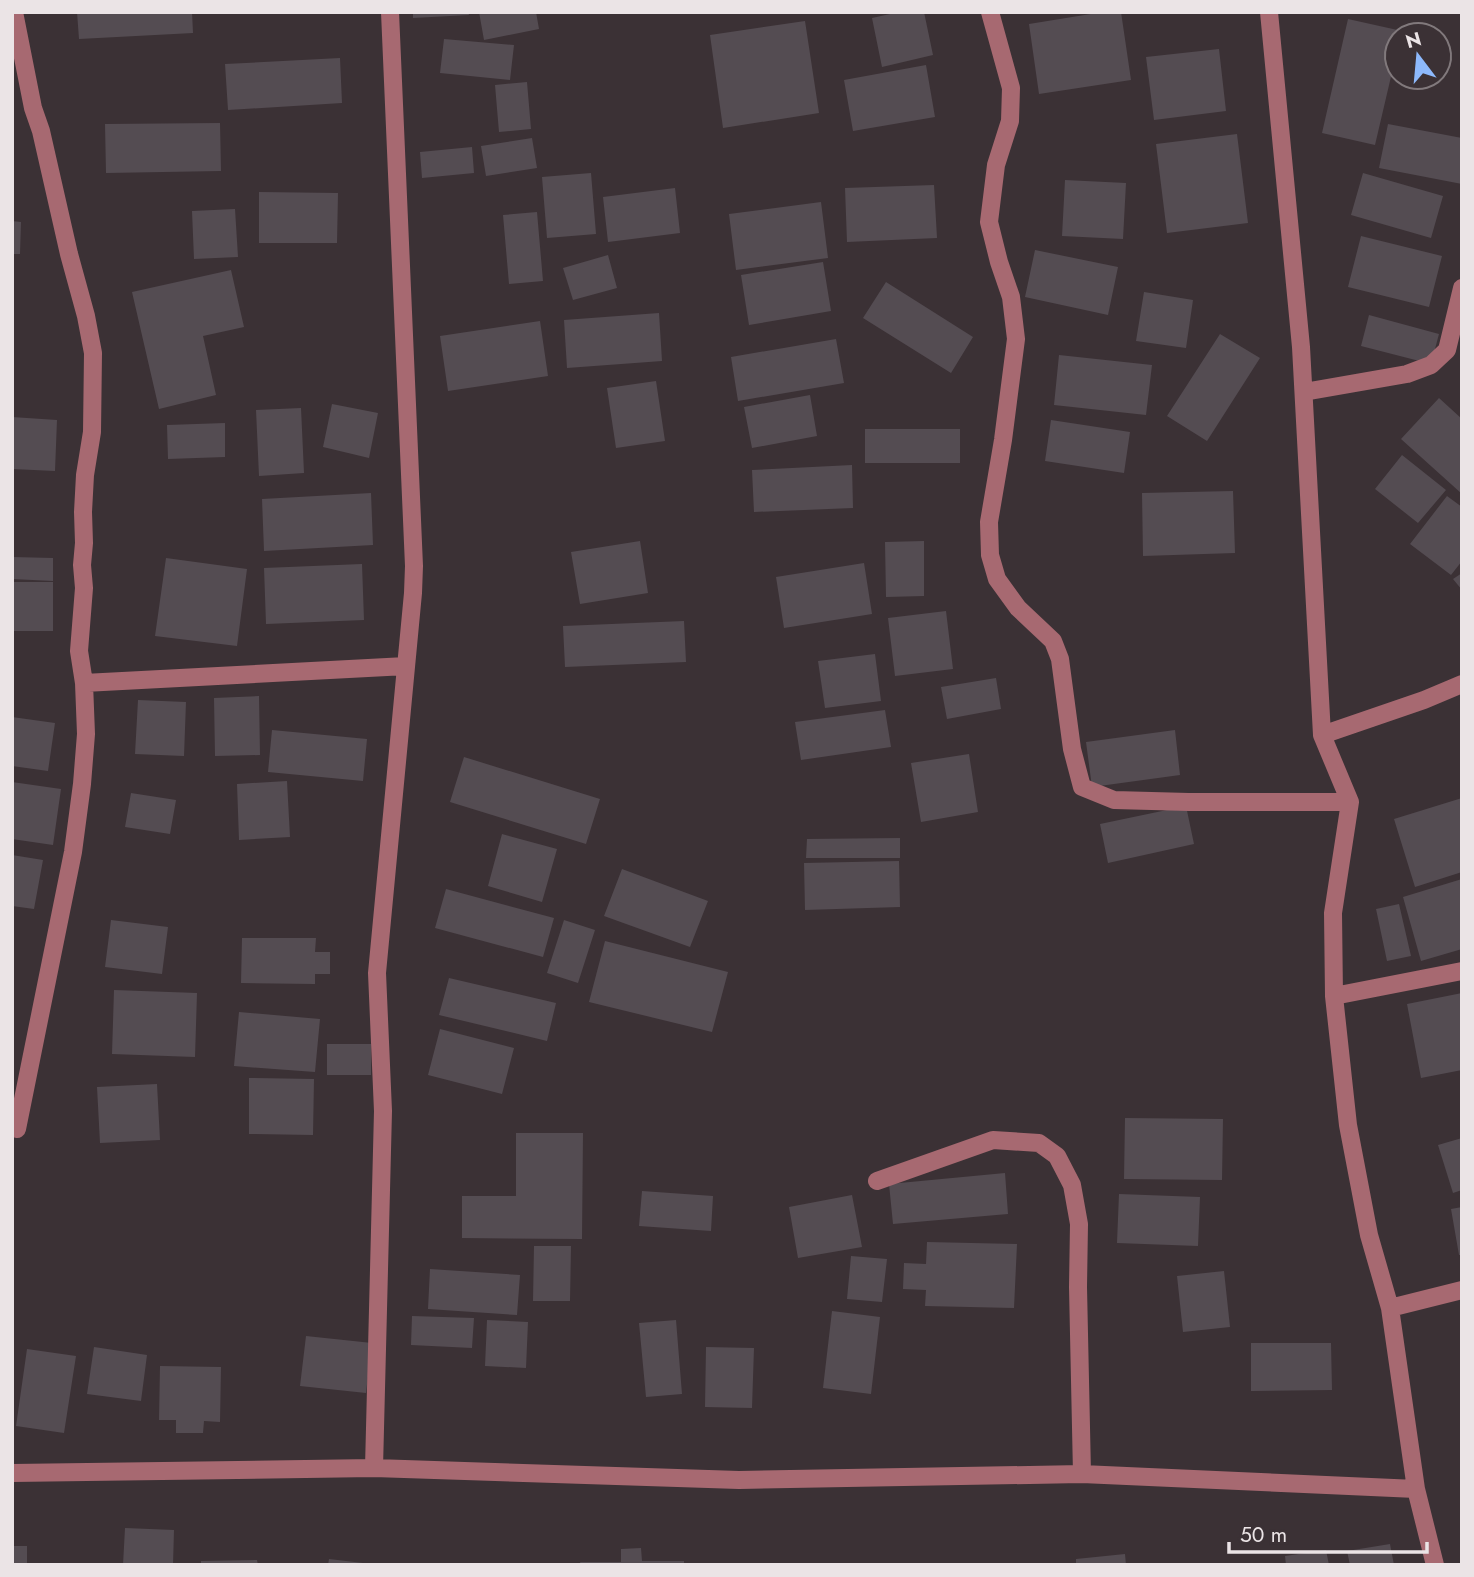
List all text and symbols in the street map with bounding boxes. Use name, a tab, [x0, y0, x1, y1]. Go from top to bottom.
north arrow	[1383, 21, 1453, 91]
text: N	[1402, 25, 1424, 55]
scale bar	[1229, 1510, 1427, 1554]
text: 50 m	[1240, 1520, 1287, 1550]

